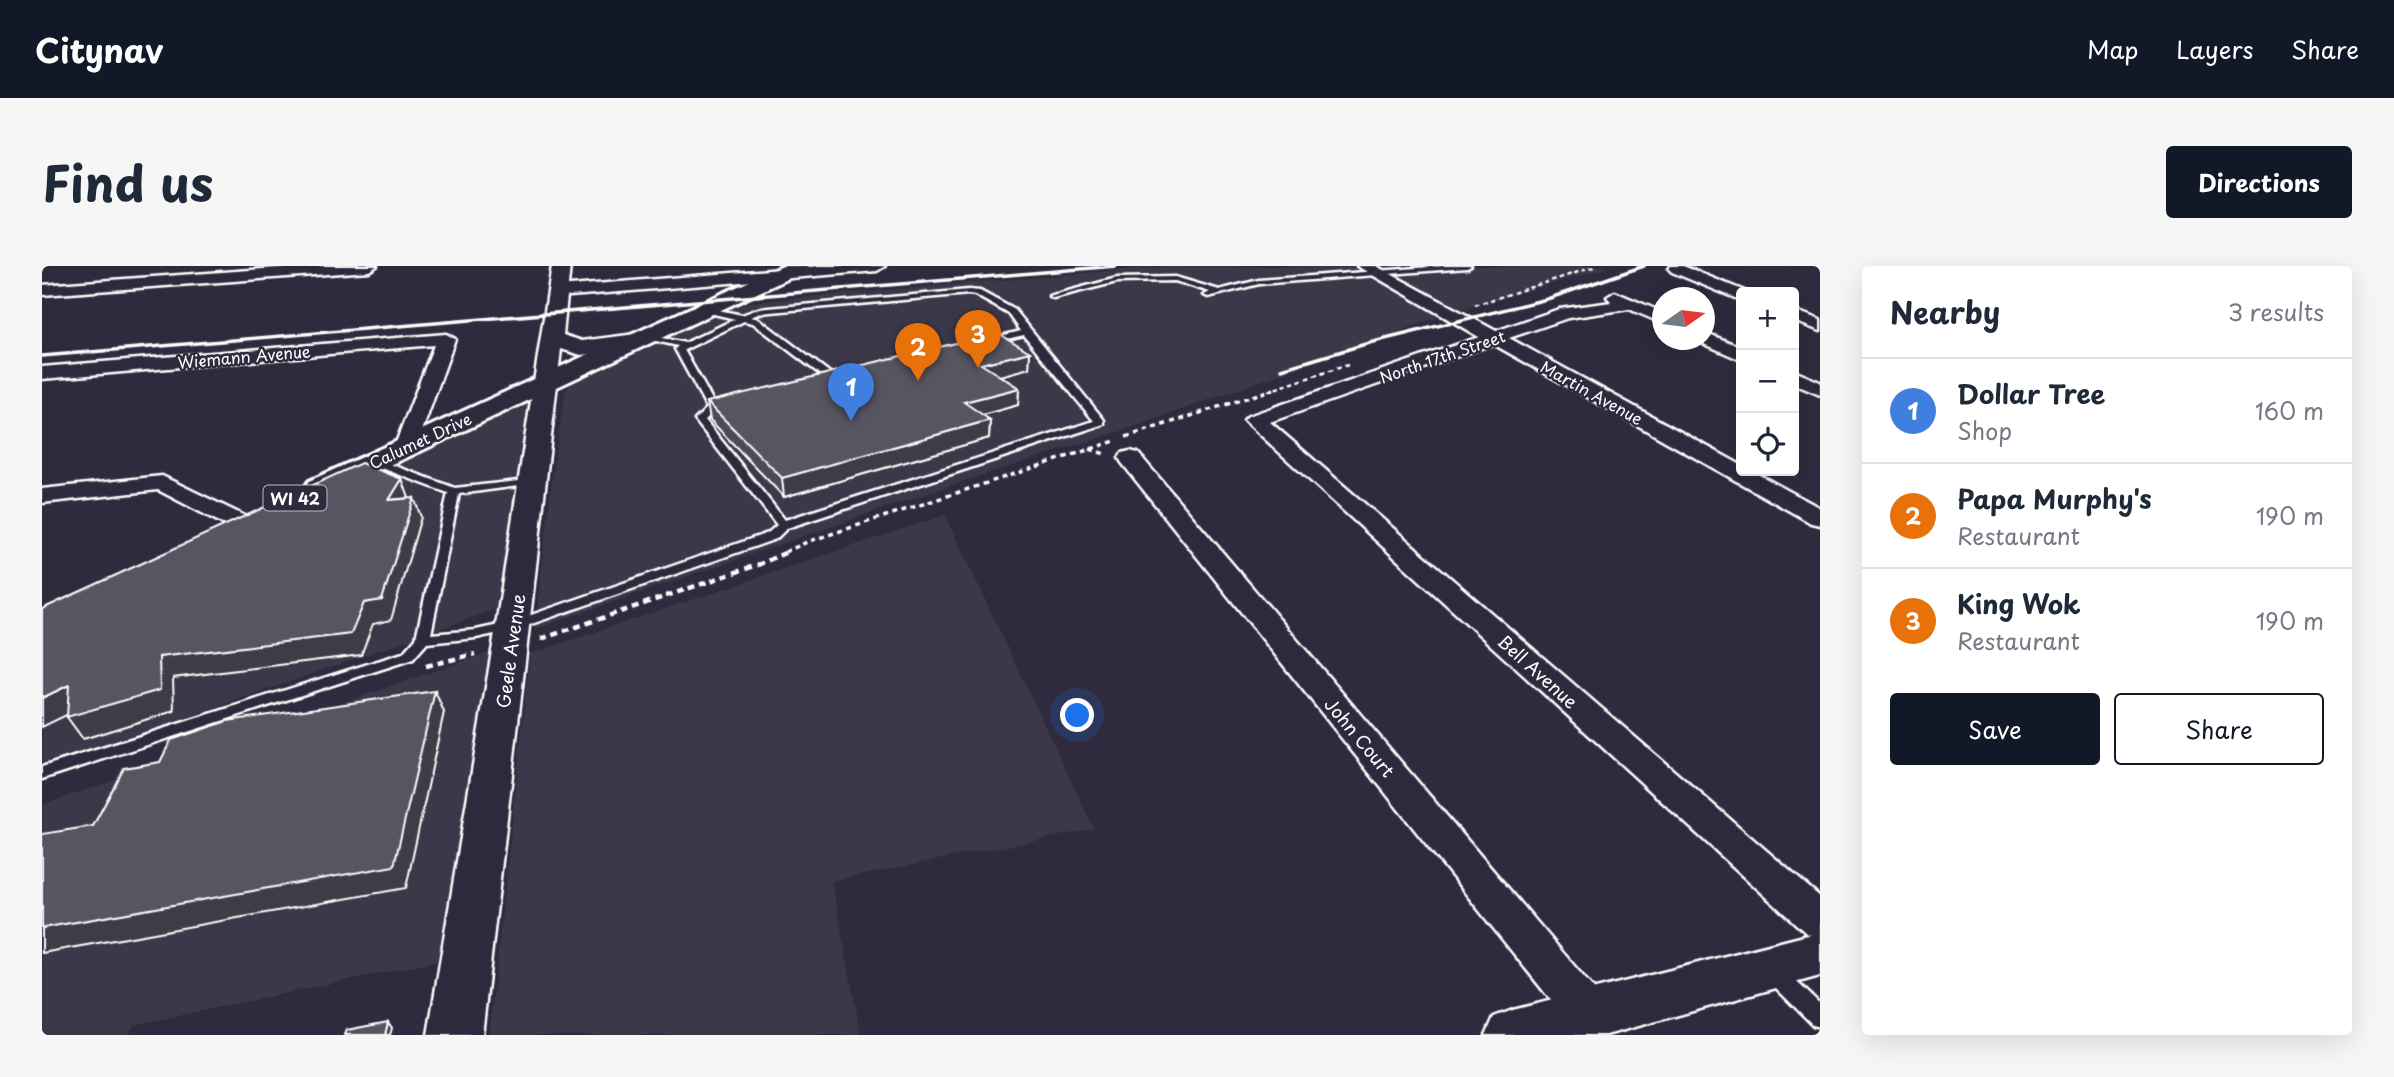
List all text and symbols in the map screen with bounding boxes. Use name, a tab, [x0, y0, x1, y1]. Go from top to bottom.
text: Citynav	[35, 24, 163, 74]
text: Map	[2087, 31, 2138, 67]
text: Layers	[2176, 31, 2253, 67]
text: Share	[2291, 31, 2359, 67]
text: Find us	[42, 145, 213, 219]
button: Directions	[2166, 146, 2352, 218]
north arrow	[1652, 287, 1715, 350]
map controls	[1736, 287, 1799, 476]
button: +	[1736, 287, 1799, 350]
text: Nearby	[1890, 289, 2000, 334]
text: 3 results	[2228, 294, 2324, 329]
pin: 3	[955, 310, 1001, 368]
pin: 2	[895, 323, 941, 381]
street label: North 17th Street	[1376, 323, 1508, 389]
street label: Wiemann Avenue	[177, 338, 312, 374]
button: −	[1736, 350, 1799, 413]
street label: Martin Avenue	[1536, 354, 1648, 430]
pin: 1	[828, 363, 874, 421]
text: Dollar Tree	[1957, 374, 2105, 413]
text: 1	[1908, 393, 1919, 428]
text: 160 m	[2255, 393, 2324, 428]
street label: Calumet Drive	[365, 406, 475, 474]
button: locate	[1736, 413, 1799, 476]
text: Shop	[1957, 413, 2012, 448]
text: Papa Murphy's	[1957, 479, 2152, 518]
road number: WI 42	[264, 486, 326, 510]
text: 2	[1905, 498, 1921, 533]
text: 190 m	[2256, 498, 2324, 533]
text: Restaurant	[1957, 518, 2080, 553]
text: King Wok	[1957, 584, 2080, 623]
street label: Geele Avenue	[489, 592, 531, 710]
text: 3	[1905, 603, 1921, 638]
text: 190 m	[2256, 603, 2324, 638]
text: Restaurant	[1957, 623, 2080, 658]
street label: Bell Avenue	[1492, 628, 1584, 714]
street label: John Court	[1319, 691, 1401, 783]
button: Save	[1890, 693, 2100, 765]
button: Share	[2114, 693, 2324, 765]
your location	[1060, 698, 1094, 732]

